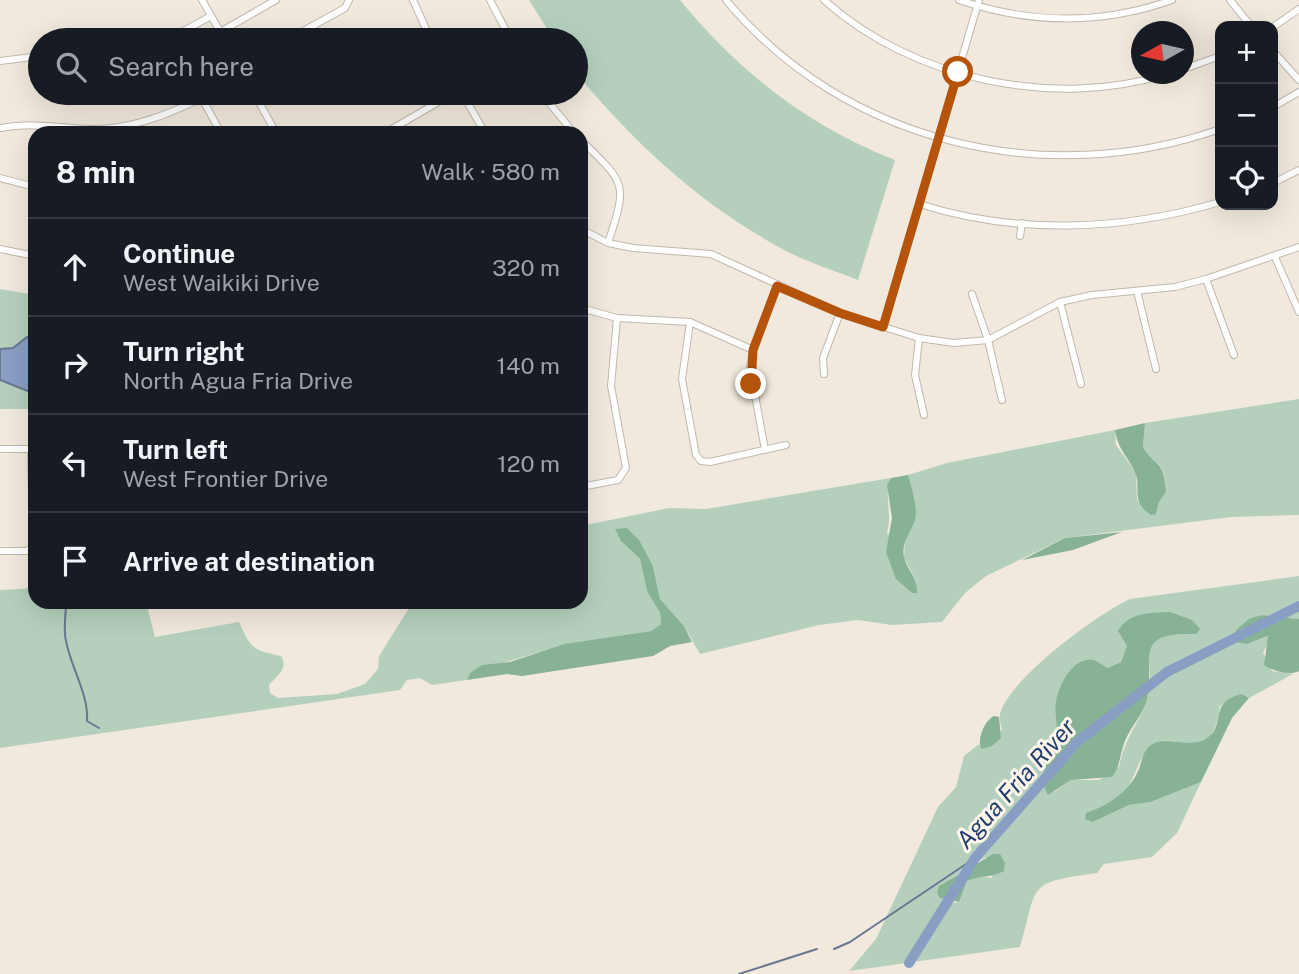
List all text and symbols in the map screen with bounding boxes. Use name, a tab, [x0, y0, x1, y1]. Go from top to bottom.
north arrow	[1131, 21, 1194, 84]
map controls	[1215, 21, 1278, 210]
button: +	[1215, 21, 1278, 84]
search box	[28, 28, 588, 105]
icon: search	[52, 48, 90, 86]
text: Search here	[108, 51, 254, 82]
route start	[942, 56, 973, 87]
button: −	[1215, 84, 1278, 147]
button: locate	[1215, 147, 1278, 210]
text: 8 min	[56, 154, 136, 190]
text: Walk · 580 m	[421, 158, 560, 185]
text: Continue	[123, 238, 235, 269]
icon: ahead	[56, 248, 94, 286]
text: 320 m	[492, 254, 560, 281]
text: West Waikiki Drive	[123, 269, 320, 296]
text: Turn right	[123, 336, 245, 367]
icon: right	[56, 346, 94, 384]
text: 140 m	[497, 352, 560, 379]
text: North Agua Fria Drive	[123, 367, 353, 394]
route end	[735, 368, 766, 399]
text: Turn left	[123, 434, 228, 465]
icon: left	[56, 444, 94, 482]
text: 120 m	[497, 450, 560, 477]
text: West Frontier Drive	[123, 465, 328, 492]
icon: arrive	[56, 542, 94, 580]
text: Arrive at destination	[123, 546, 375, 577]
water label: Agua Fria River	[950, 712, 1081, 854]

